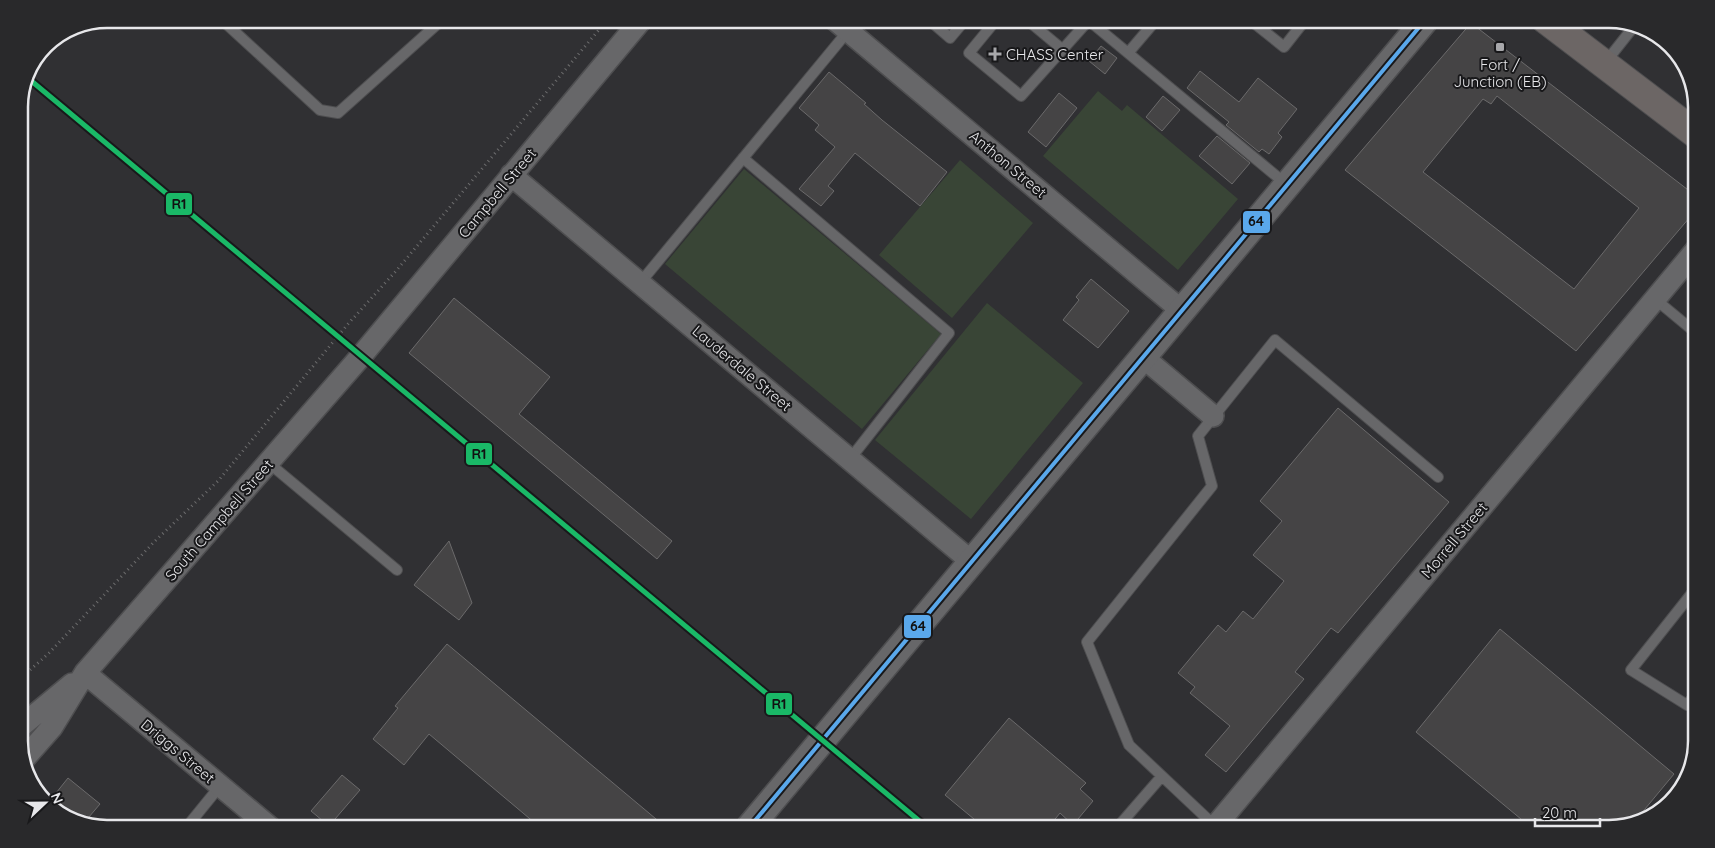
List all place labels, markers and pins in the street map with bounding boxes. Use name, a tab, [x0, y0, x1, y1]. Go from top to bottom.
marker: Fort / Junction (EB)	[1494, 41, 1506, 53]
place label: CHASS Center	[1006, 45, 1104, 64]
marker: CHASS Center	[988, 47, 1002, 61]
place label: Fort / Junction (EB)	[1453, 55, 1547, 91]

